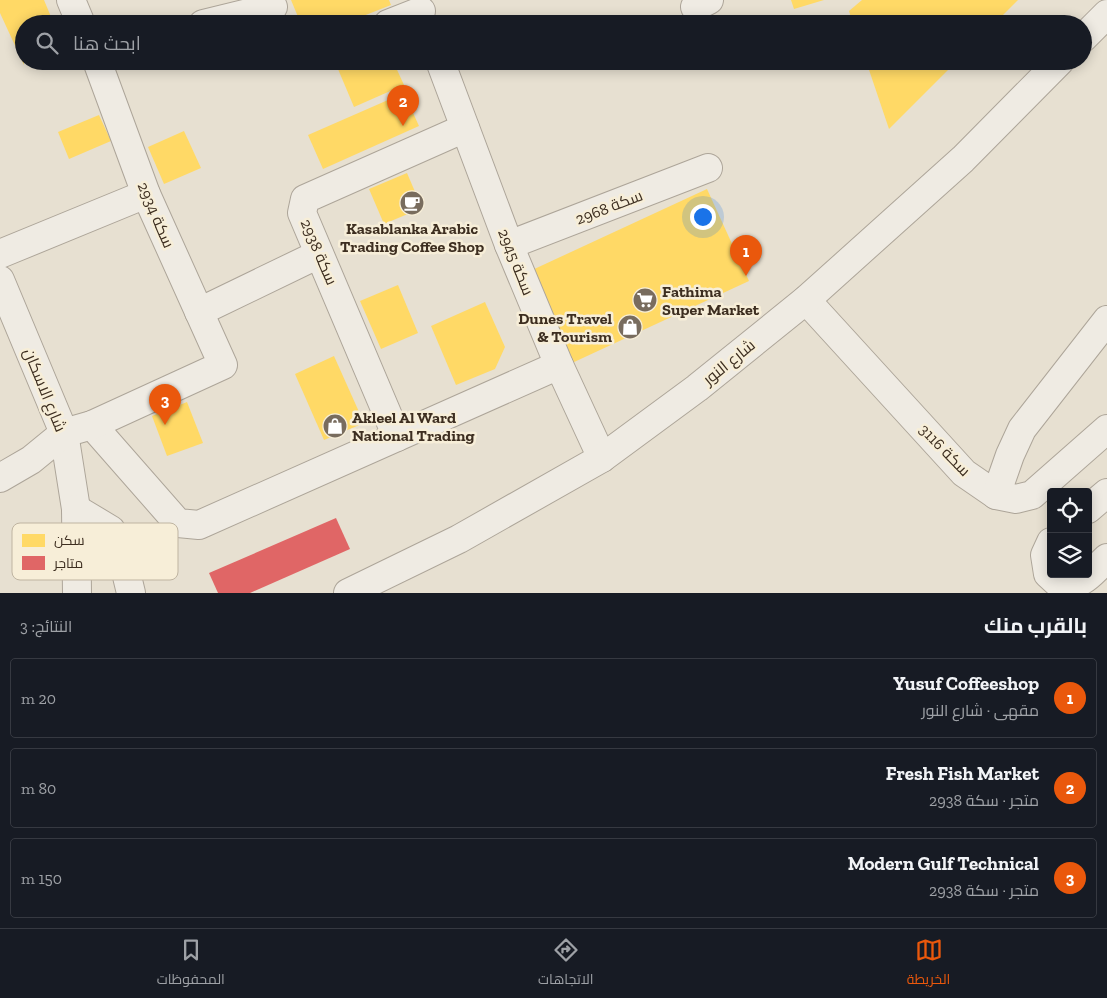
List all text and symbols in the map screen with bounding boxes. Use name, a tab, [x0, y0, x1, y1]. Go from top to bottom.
search box	[15, 15, 1092, 70]
icon: search	[33, 29, 61, 57]
text: ابحث هنا	[73, 32, 141, 55]
pin: 2	[387, 85, 419, 126]
street label: سكة 2934	[134, 179, 178, 251]
street label: سكة 2968	[573, 186, 645, 228]
cafe icon: Kasablanka Arabic Trading Coffee Shop	[399, 190, 425, 216]
your location	[690, 204, 716, 230]
street label: سكة 2938	[297, 216, 341, 288]
place label: Kasablanka Arabic Trading Coffee Shop	[340, 219, 484, 256]
street label: سكة 2945	[494, 226, 538, 298]
pin: 1	[730, 235, 762, 276]
place label: Fathima Super Market	[662, 282, 760, 319]
supermarket icon: Fathima Super Market	[632, 287, 658, 313]
place label: Dunes Travel & Tourism	[518, 309, 612, 346]
shop icon: Dunes Travel & Tourism	[617, 314, 643, 340]
street label: شارع النور	[698, 335, 760, 391]
street label: شارع الاسكان	[18, 345, 70, 435]
pin: 3	[149, 384, 181, 425]
place label: Akleel Al Ward National Trading	[352, 408, 475, 445]
shop icon: Akleel Al Ward National Trading	[322, 413, 348, 439]
street label: سكة 3116	[915, 420, 975, 480]
map controls	[1047, 488, 1092, 578]
button: locate	[1047, 488, 1092, 533]
legend	[12, 523, 178, 580]
text: سكن	[54, 532, 85, 549]
button: layers	[1047, 533, 1092, 578]
text: متاجر	[53, 555, 83, 572]
text: بالقرب منك	[984, 613, 1087, 638]
text: النتائج: 3	[20, 617, 72, 636]
text: Yusuf Coffeeshop	[893, 672, 1039, 695]
text: 20 m	[21, 689, 56, 708]
text: 1	[1067, 689, 1073, 708]
text: مقهى · شارع النور	[922, 701, 1039, 720]
text: Fresh Fish Market	[886, 762, 1039, 785]
text: 80 m	[21, 779, 56, 798]
text: 2	[1066, 779, 1074, 798]
text: متجر · سكة 2938	[929, 791, 1039, 810]
text: Modern Gulf Technical	[848, 852, 1039, 875]
text: 150 m	[21, 869, 62, 888]
text: 3	[1066, 869, 1074, 888]
text: متجر · سكة 2938	[929, 881, 1039, 900]
tab: المحفوظات	[157, 936, 225, 992]
tab: الاتجاهات	[538, 936, 593, 992]
tab: الخريطة	[907, 936, 950, 992]

